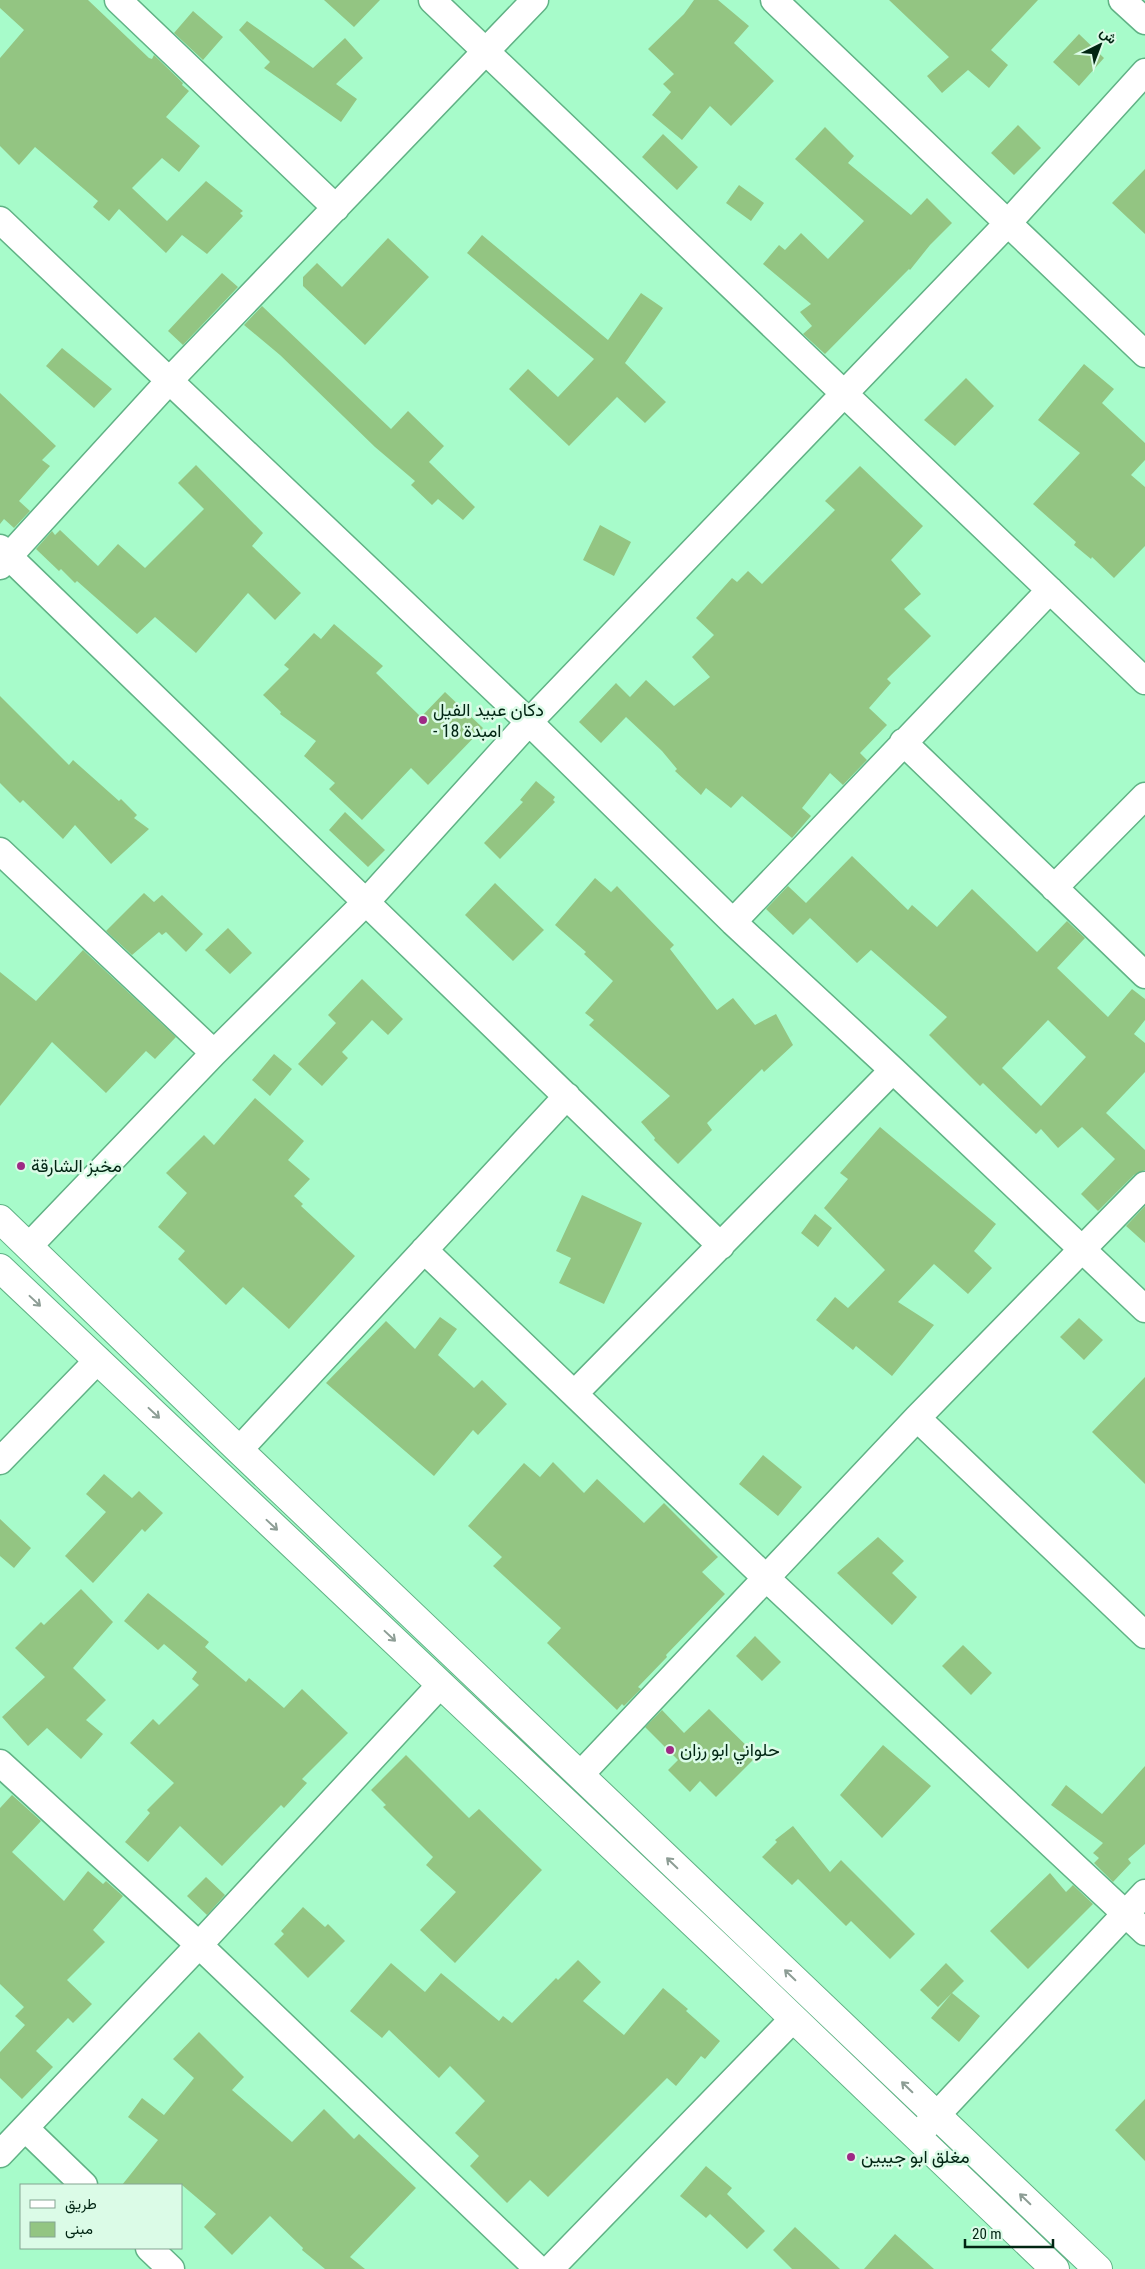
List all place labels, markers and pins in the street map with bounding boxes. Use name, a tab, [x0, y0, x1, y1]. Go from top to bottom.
place label: دكان عبيد الفيل - امبدة 18	[433, 699, 544, 741]
marker: دكان عبيد الفيل - امبدة 18	[417, 714, 429, 726]
place label: مخبز الشارقة	[31, 1155, 122, 1177]
marker: مخبز الشارقة	[15, 1160, 27, 1172]
place label: حلواني ابو رزان	[680, 1739, 780, 1765]
marker: حلواني ابو رزان	[664, 1744, 676, 1756]
place label: مغلق ابو جيبين	[861, 2146, 970, 2168]
marker: مغلق ابو جيبين	[845, 2151, 857, 2163]

